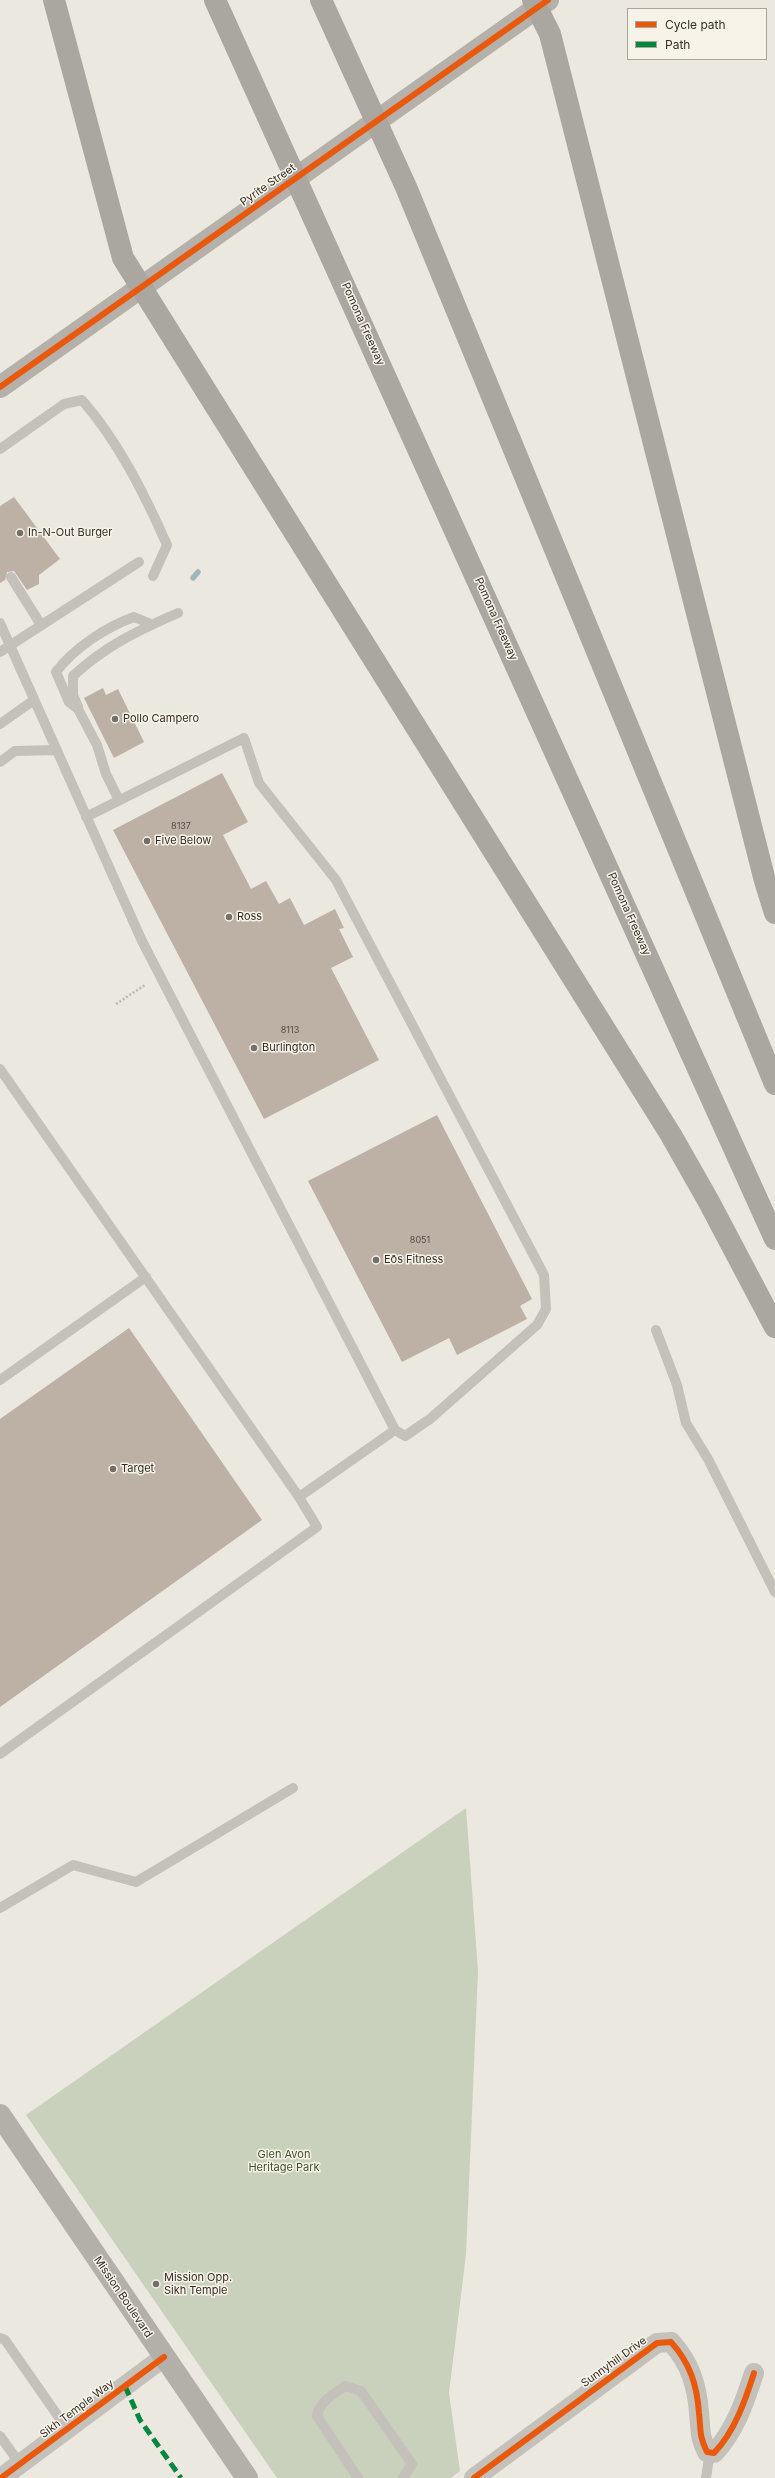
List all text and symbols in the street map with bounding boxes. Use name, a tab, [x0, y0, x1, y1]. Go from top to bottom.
legend	[627, 8, 767, 60]
text: Cycle path	[665, 17, 726, 32]
text: Path	[665, 37, 690, 52]
street label: Pyrite Street	[238, 161, 298, 209]
street label: Pomona Freeway	[339, 280, 387, 368]
place label: In-N-Out Burger	[28, 526, 112, 540]
marker: In-N-Out Burger	[15, 528, 25, 538]
street label: Pomona Freeway	[472, 575, 520, 663]
place label: Pollo Campero	[123, 712, 199, 726]
marker: Pollo Campero	[110, 714, 120, 724]
house number: 8137	[171, 821, 191, 831]
place label: Five Below	[155, 834, 211, 848]
marker: Five Below	[142, 836, 152, 846]
street label: Pomona Freeway	[605, 870, 653, 958]
place label: Ross	[237, 910, 262, 924]
marker: Ross	[224, 912, 234, 922]
house number: 8113	[281, 1025, 299, 1035]
place label: Burlington	[262, 1041, 315, 1055]
marker: Burlington	[249, 1043, 259, 1053]
house number: 8051	[410, 1235, 430, 1245]
place label: Eōs Fitness	[384, 1253, 443, 1267]
marker: Eōs Fitness	[371, 1255, 381, 1265]
place label: Target	[121, 1462, 154, 1476]
marker: Target	[108, 1464, 118, 1474]
park label: Glen Avon Heritage Park	[248, 2148, 320, 2174]
street label: Mission Boulevard	[91, 2254, 155, 2340]
place label: Mission Opp. Sikh Temple	[164, 2271, 232, 2297]
marker: Mission Opp. Sikh Temple	[151, 2279, 161, 2289]
street label: Sunnyhill Drive	[579, 2334, 649, 2390]
street label: Sikh Temple Way	[37, 2377, 117, 2441]

